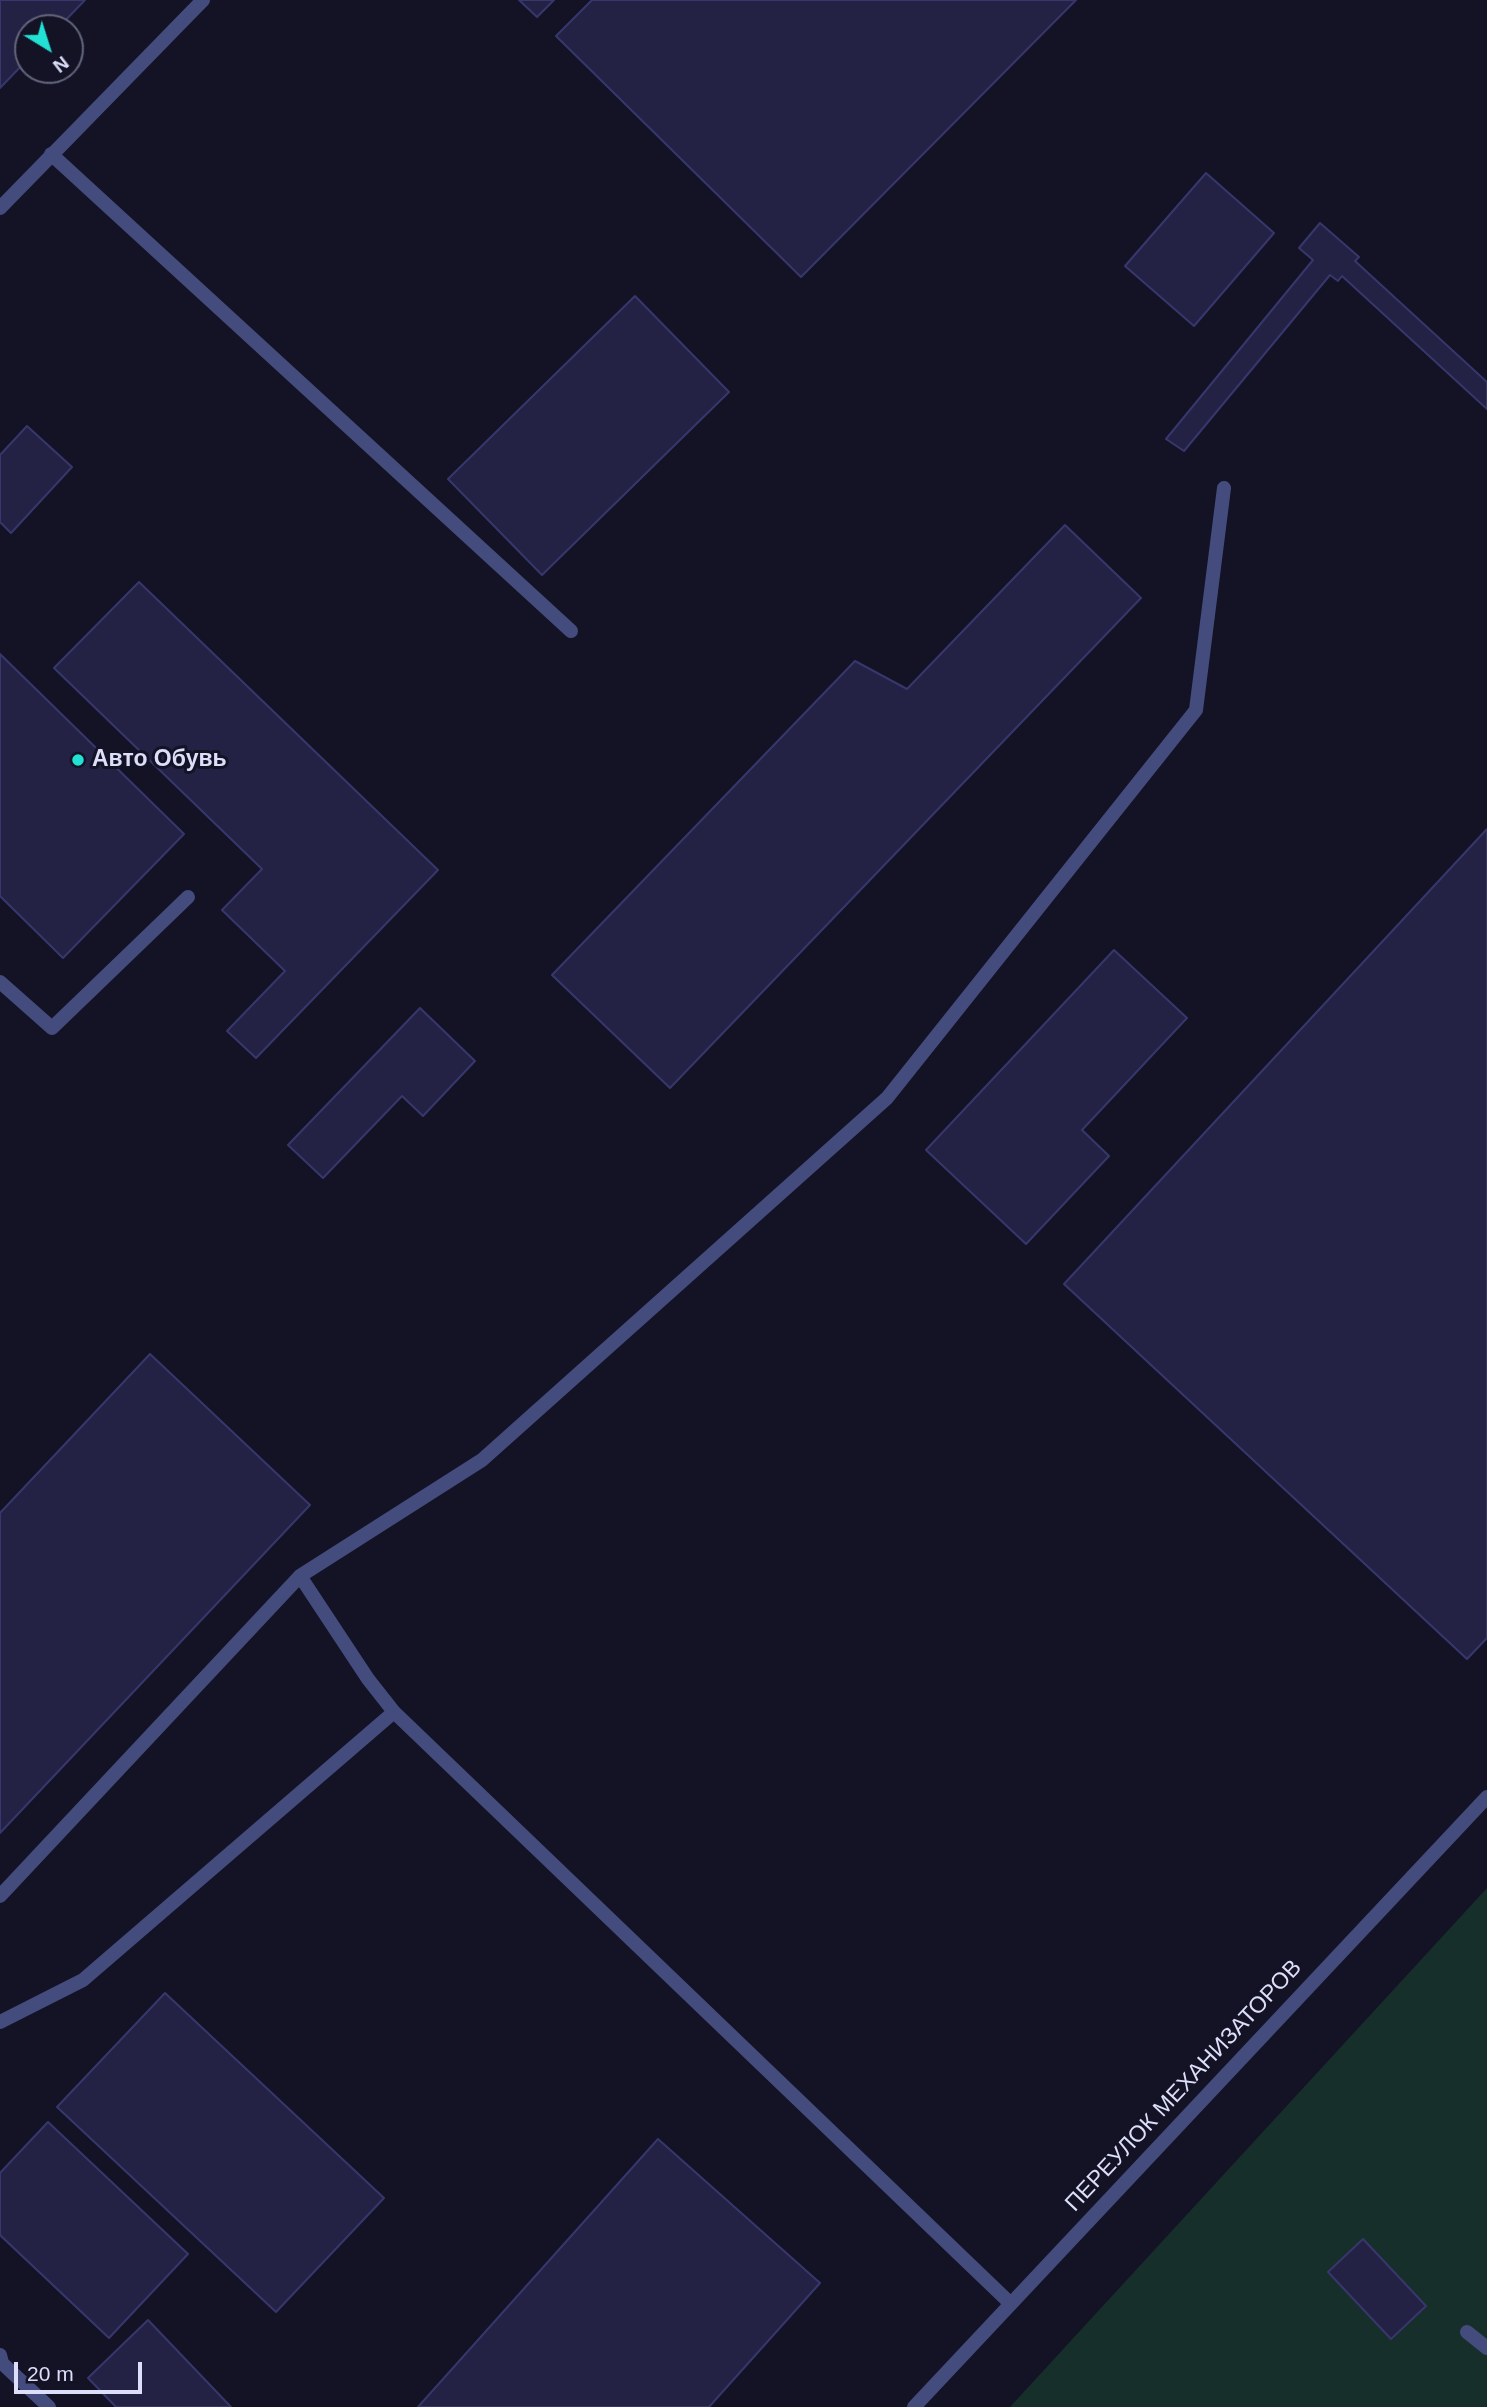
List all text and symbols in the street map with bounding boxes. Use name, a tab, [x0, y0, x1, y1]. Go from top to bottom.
north arrow	[14, 14, 84, 84]
text: N	[49, 52, 73, 77]
place label: Авто Обувь	[92, 746, 227, 774]
marker: Авто Обувь	[70, 752, 86, 768]
street label: ПЕРЕУЛОК МЕХАНИЗАТОРОВ	[1060, 1954, 1308, 2218]
scale bar	[18, 2348, 145, 2392]
text: 20 m	[27, 2362, 74, 2385]

